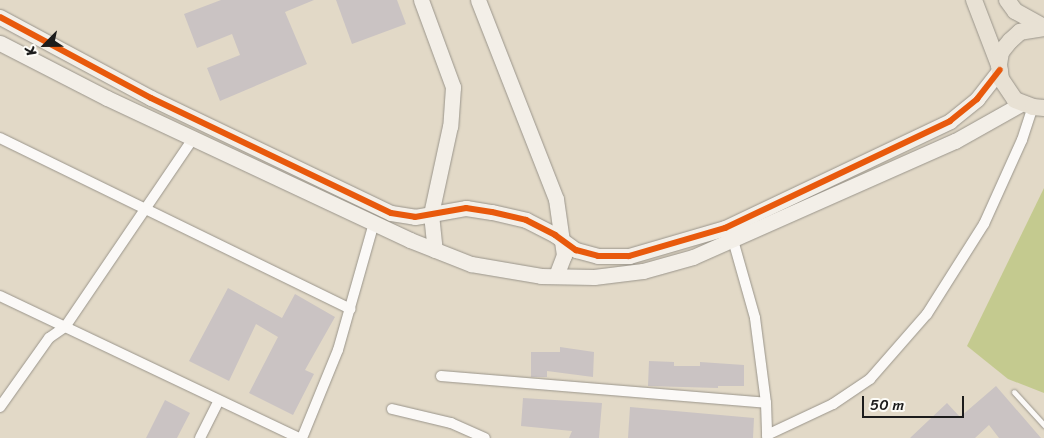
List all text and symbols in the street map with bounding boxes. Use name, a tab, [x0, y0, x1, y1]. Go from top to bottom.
north arrow	[20, 20, 70, 70]
text: K	[18, 42, 44, 60]
scale bar	[864, 386, 966, 418]
text: 50 m	[870, 392, 904, 418]

